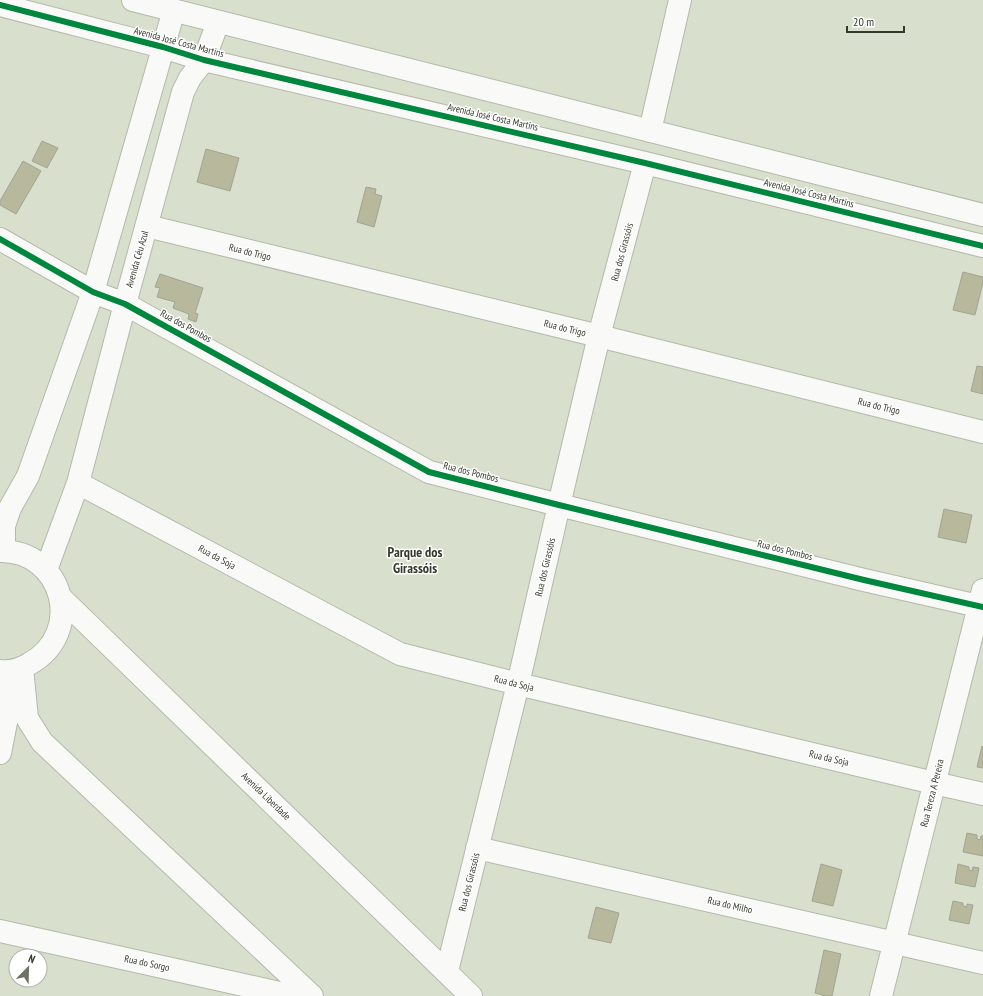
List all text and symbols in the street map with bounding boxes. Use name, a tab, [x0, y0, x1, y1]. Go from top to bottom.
scale bar	[847, 8, 904, 34]
text: 20 m	[853, 14, 874, 29]
street label: Avenida José Costa Martins	[133, 24, 226, 60]
street label: Avenida José Costa Martins	[446, 100, 540, 134]
street label: Avenida José Costa Martins	[762, 175, 856, 211]
street label: Rua dos Girassóis	[608, 221, 636, 283]
street label: Avenida Céu Azul	[123, 228, 152, 289]
street label: Rua do Trigo	[228, 240, 272, 264]
street label: Rua dos Pombos	[158, 307, 214, 346]
street label: Rua do Trigo	[543, 316, 587, 340]
street label: Rua do Trigo	[857, 394, 901, 418]
street label: Rua dos Pombos	[442, 459, 501, 485]
street label: Rua dos Girassóis	[532, 536, 558, 598]
street label: Rua dos Pombos	[756, 537, 815, 563]
street label: Rua da Soja	[196, 542, 238, 572]
district label: Parque dos Girassóis	[388, 543, 443, 577]
street label: Rua da Soja	[493, 672, 535, 694]
street label: Rua da Soja	[808, 747, 850, 769]
street label: Rua Tereza A Pereira	[917, 758, 947, 828]
street label: Avenida Liberdade	[239, 769, 293, 823]
street label: Rua dos Girassóis	[455, 851, 483, 913]
street label: Rua do Milho	[706, 894, 754, 916]
north arrow	[8, 948, 48, 988]
text: N	[26, 951, 37, 966]
street label: Rua do Sorgo	[123, 952, 171, 974]

